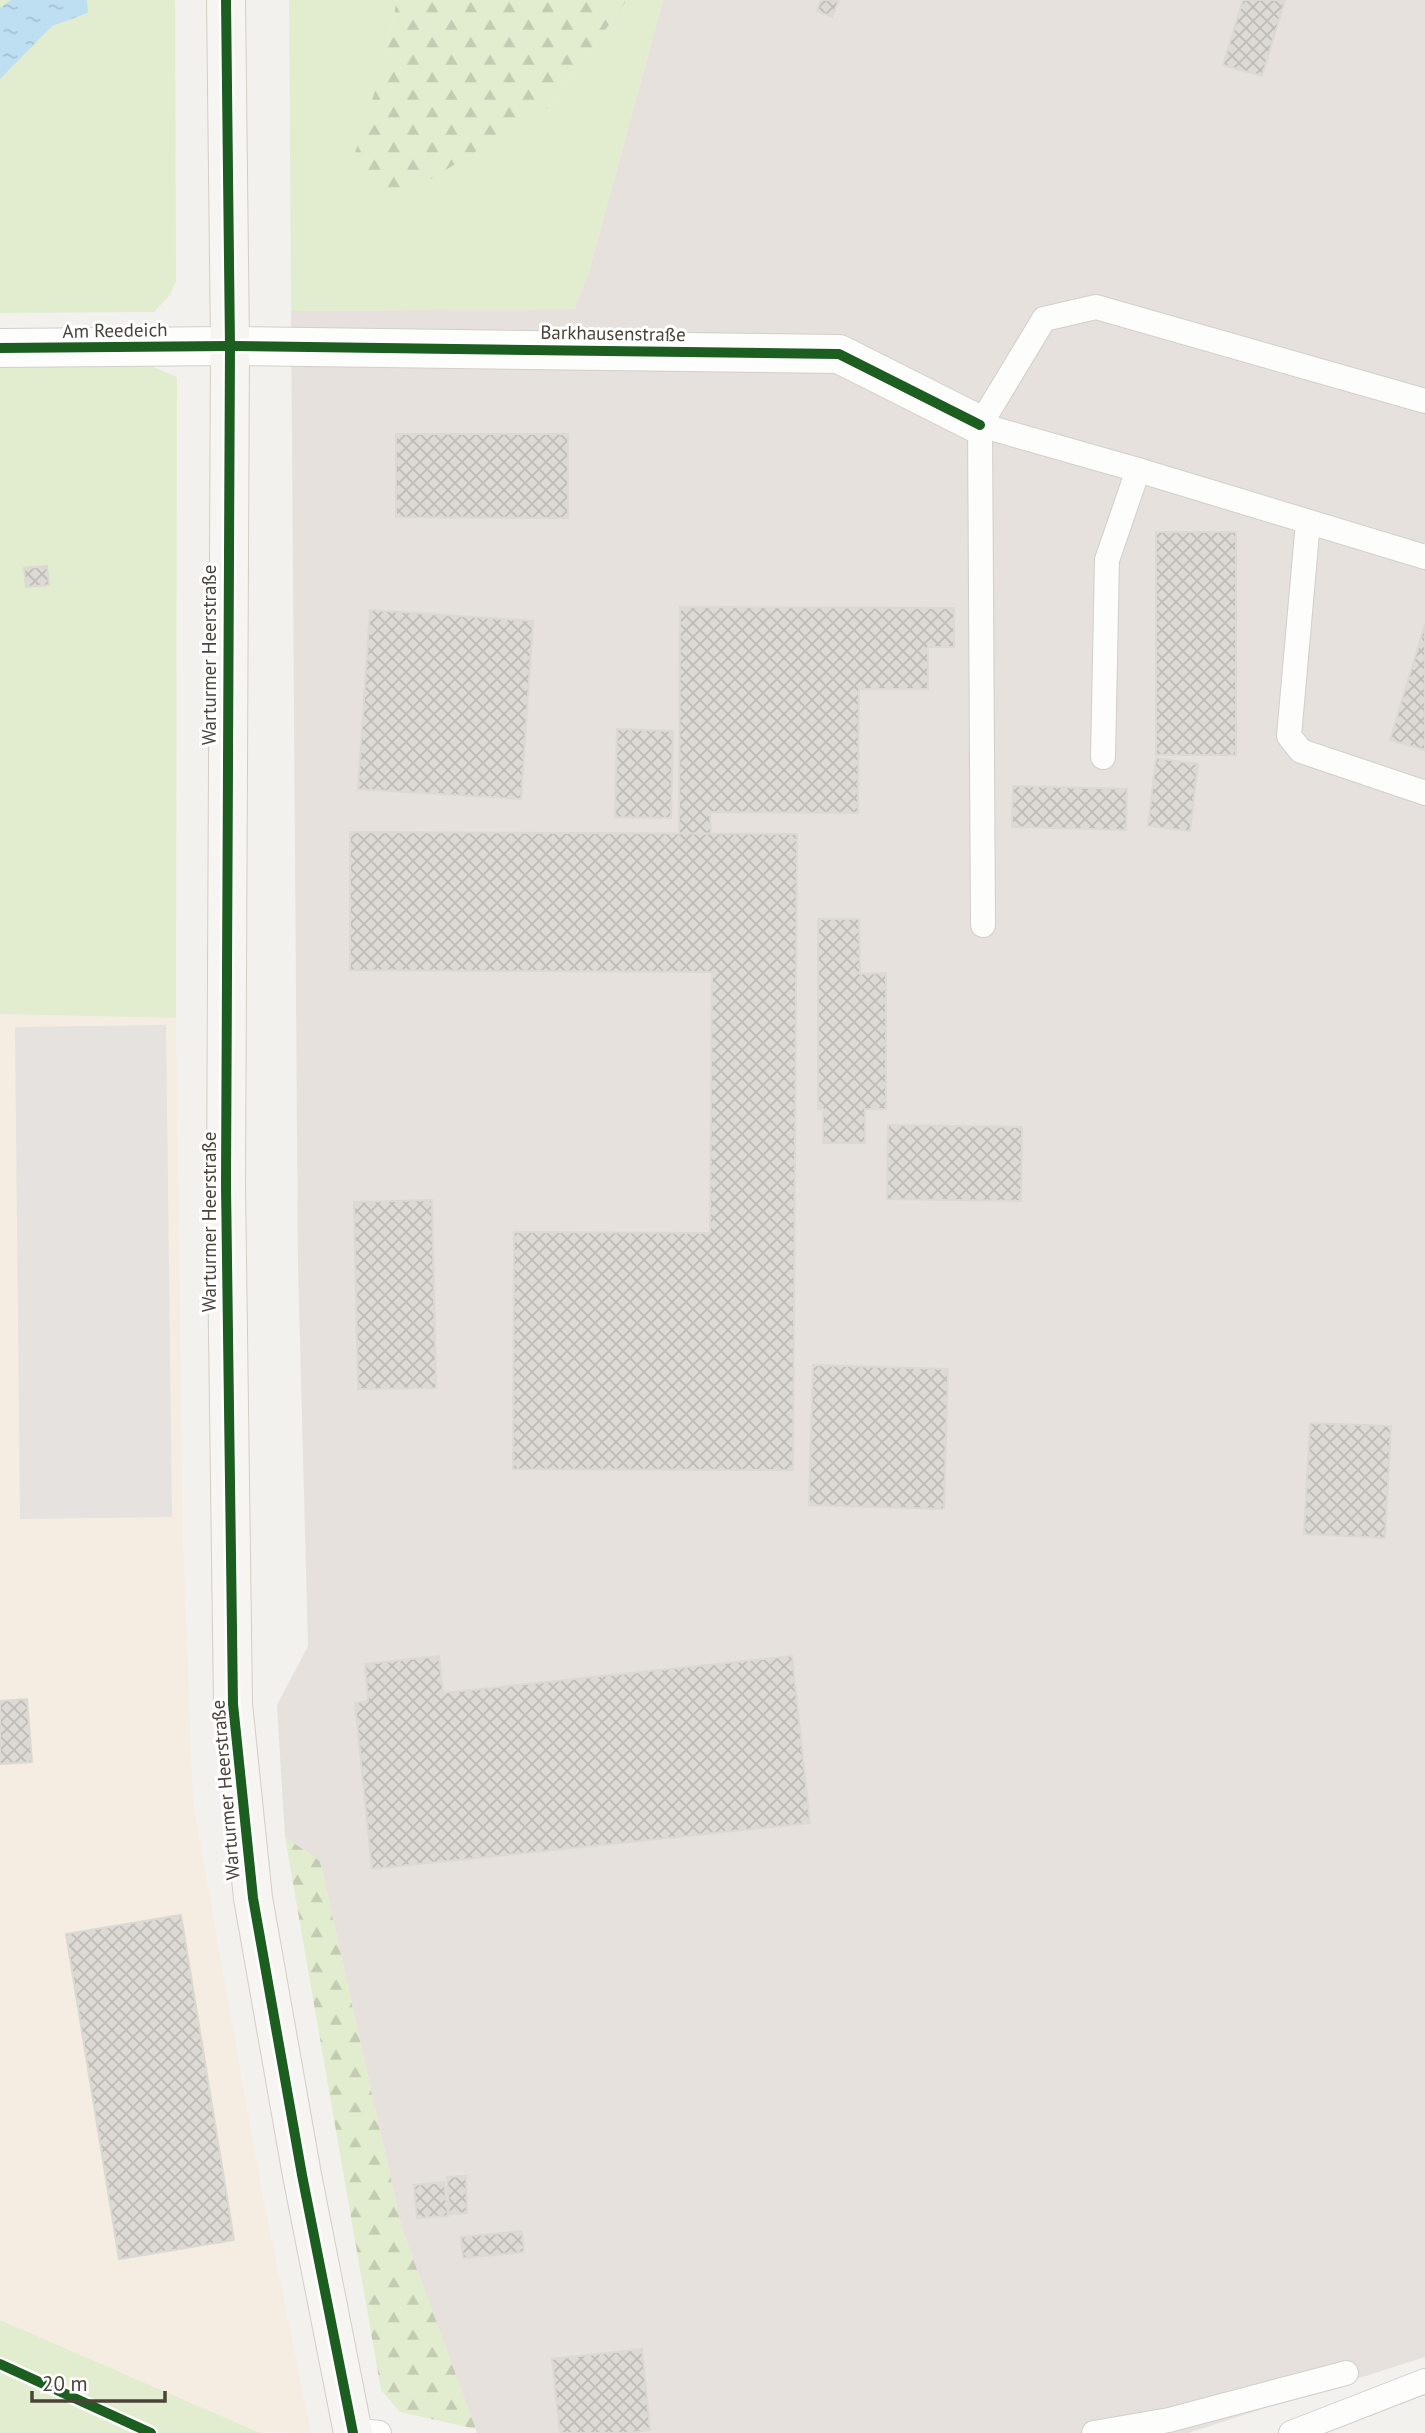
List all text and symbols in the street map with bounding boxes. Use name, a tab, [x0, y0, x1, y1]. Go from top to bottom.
street label: Am Reedeich	[62, 317, 168, 343]
street label: Barkhausenstraße	[540, 320, 686, 346]
street label: Warturmer Heerstraße	[197, 565, 221, 745]
street label: Warturmer Heerstraße	[197, 1132, 221, 1312]
street label: Warturmer Heerstraße	[205, 1699, 245, 1881]
scale bar	[32, 2360, 164, 2404]
text: 20 m	[42, 2370, 88, 2397]

